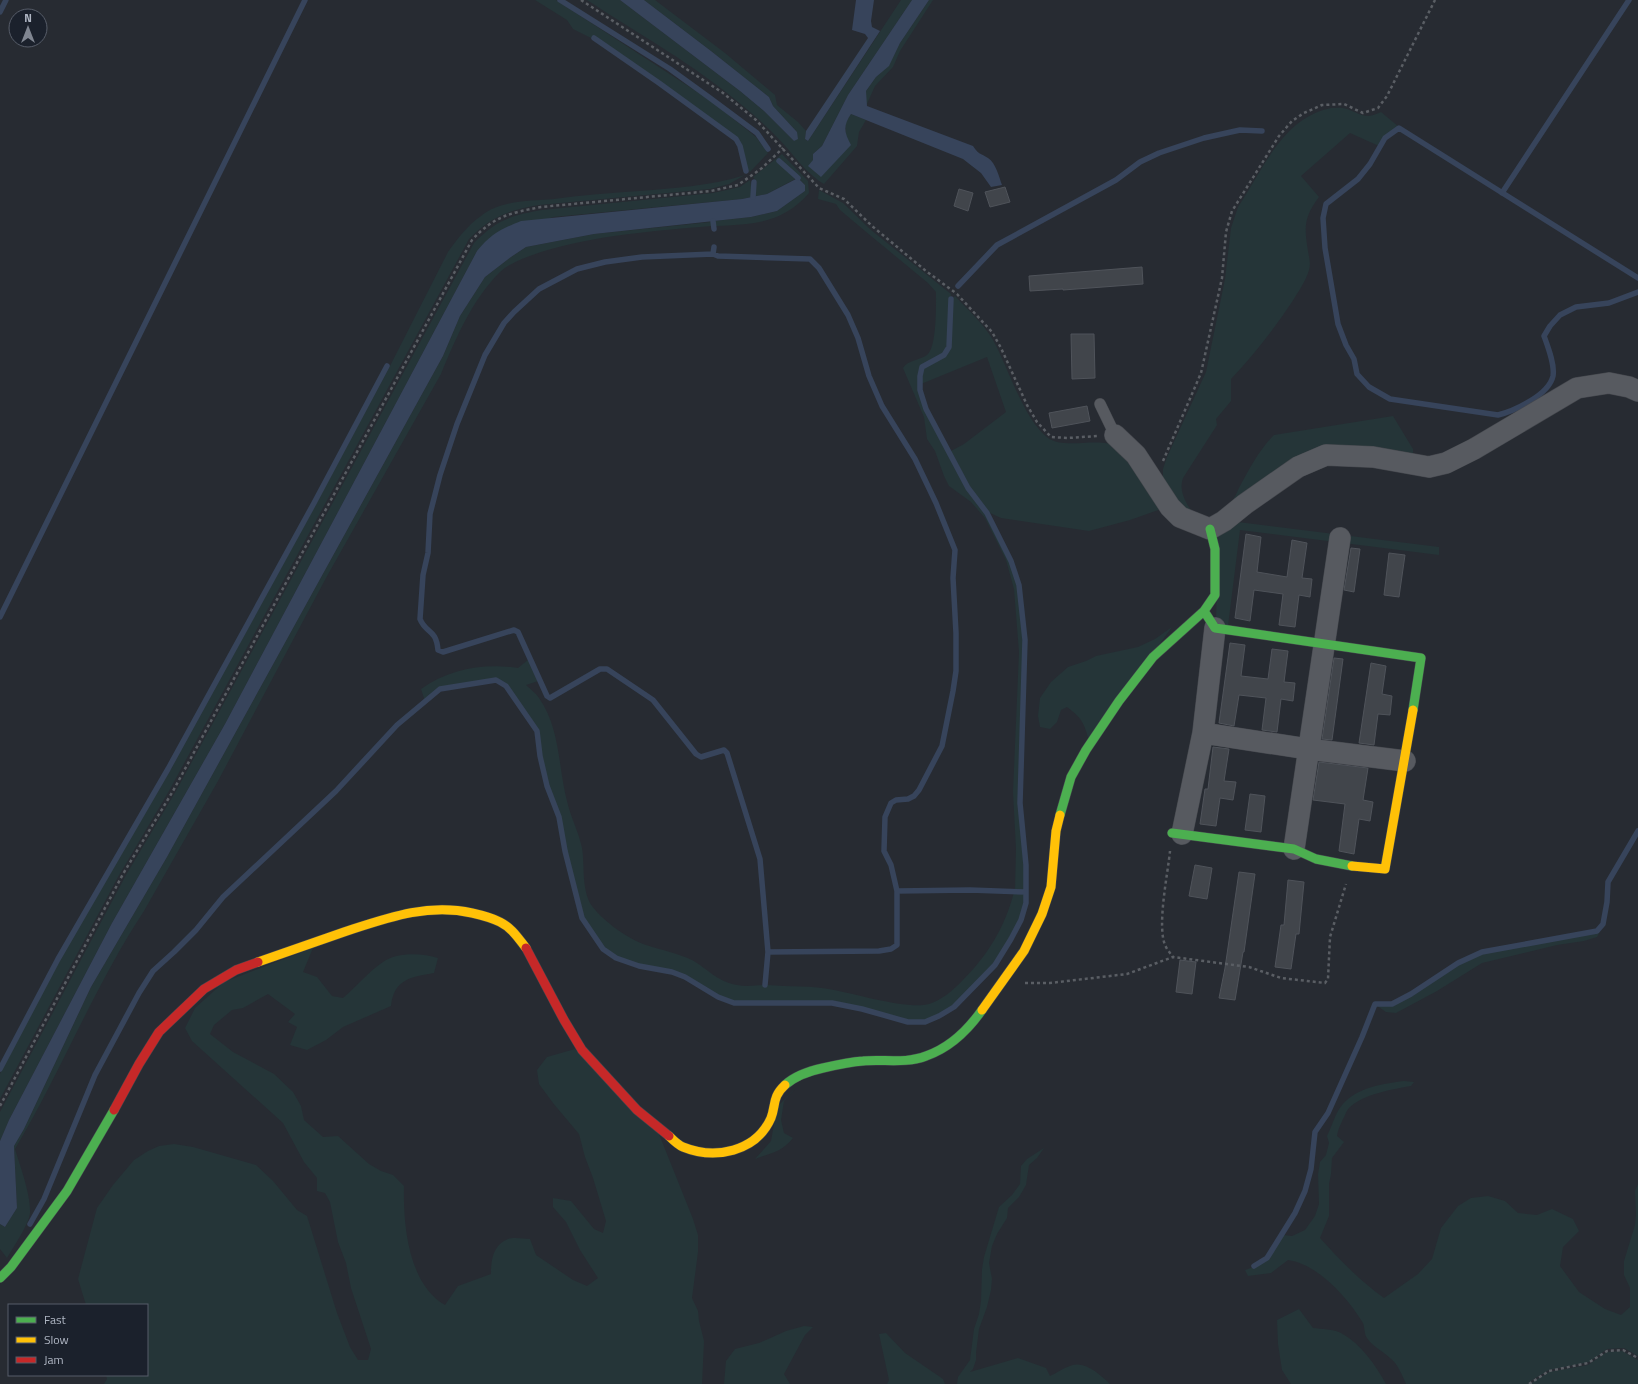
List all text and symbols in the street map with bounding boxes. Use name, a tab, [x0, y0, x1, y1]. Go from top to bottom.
north arrow	[8, 8, 48, 48]
text: N	[24, 10, 32, 26]
legend	[8, 1304, 148, 1376]
text: Fast	[44, 1310, 67, 1329]
text: Slow	[44, 1330, 69, 1349]
text: Jam	[44, 1350, 64, 1369]

